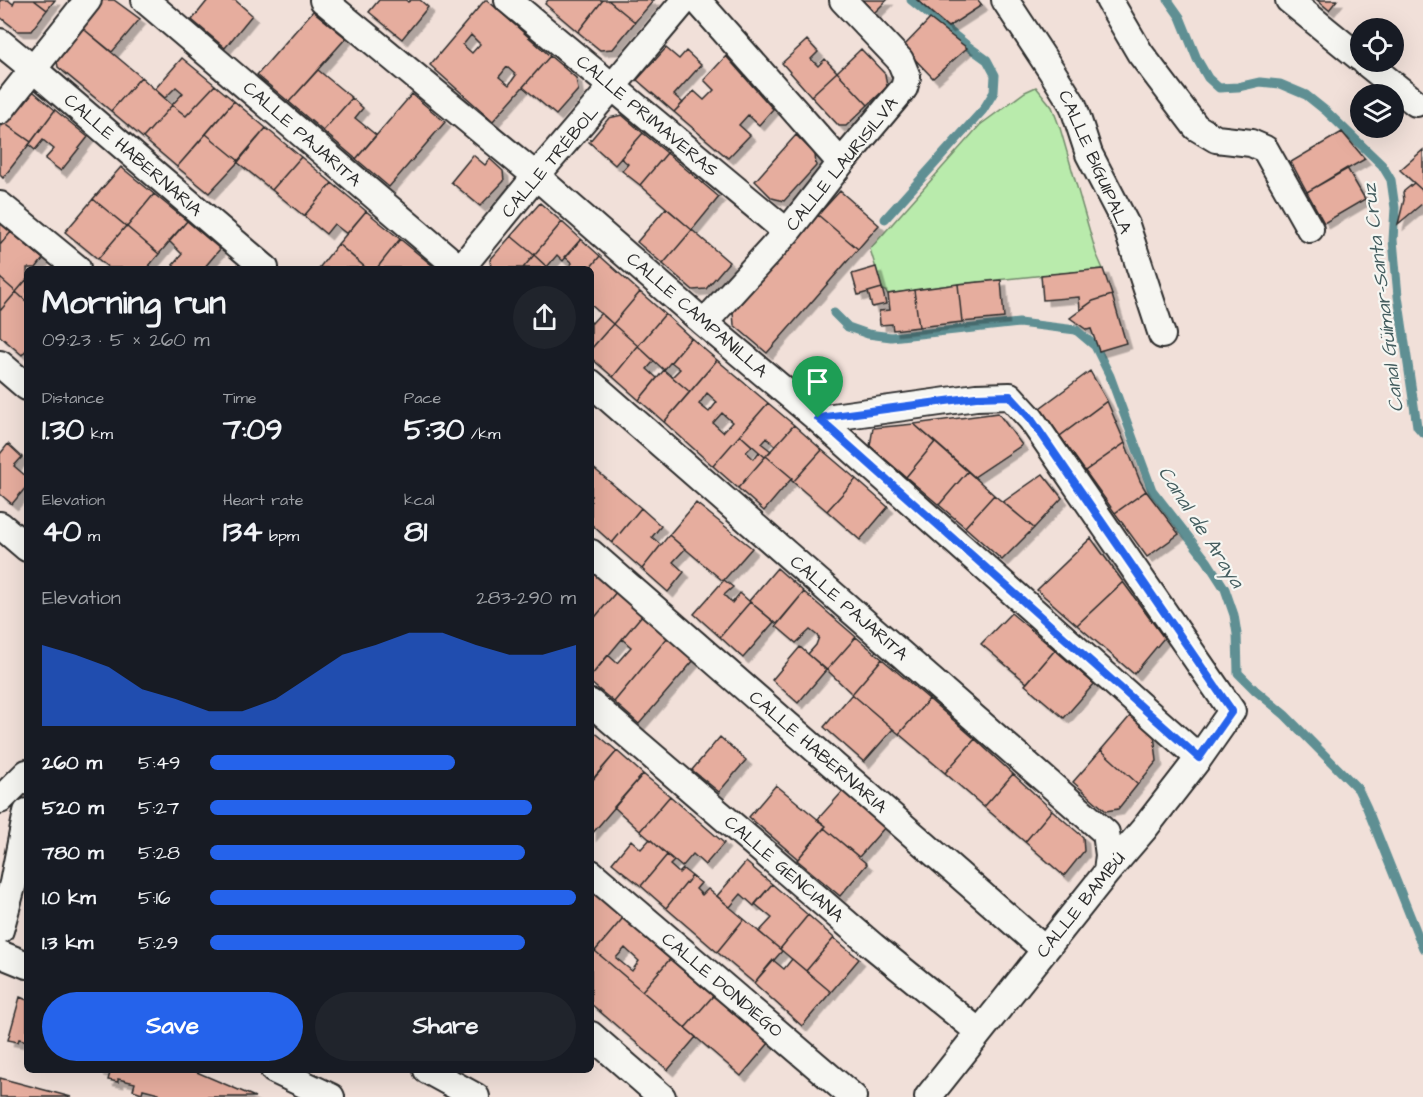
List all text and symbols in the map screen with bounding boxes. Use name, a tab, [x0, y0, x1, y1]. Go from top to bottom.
map controls	[1350, 18, 1404, 138]
button: locate	[1350, 18, 1404, 72]
street label: CALLE PRIMAVERAS	[571, 49, 723, 183]
street label: CALLE PAJARITA	[237, 76, 367, 193]
button: layers	[1350, 84, 1404, 138]
street label: CALLE BIGUIPALA	[1052, 86, 1138, 238]
street label: CALLE HABERNARIA	[59, 88, 208, 222]
street label: CALLE LAURISILVA	[780, 91, 904, 236]
street label: CALLE TRÉBOL	[496, 100, 605, 223]
water label: Canal Güímar-Santa Cruz	[1355, 181, 1411, 414]
street label: CALLE CAMPANILLA	[621, 247, 773, 384]
text: Morning run	[42, 280, 226, 326]
button: share	[513, 286, 576, 349]
text: 09:23 · 5 × 260 m	[42, 326, 210, 354]
pin	[792, 356, 843, 418]
icon: arrive	[801, 365, 834, 398]
text: Distance	[42, 387, 104, 409]
text: Time	[223, 387, 257, 409]
text: Pace	[404, 387, 441, 409]
text: 1.30	[42, 409, 84, 451]
text: 7:09	[223, 409, 282, 451]
text: 5:30	[404, 409, 464, 451]
text: km	[84, 423, 113, 445]
text: /km	[464, 423, 500, 445]
water label: Canal de Araya	[1150, 461, 1251, 595]
text: Elevation	[42, 489, 105, 511]
text: Heart rate	[223, 489, 303, 511]
text: kcal	[404, 489, 435, 511]
text: 40	[42, 511, 81, 553]
text: 134	[223, 511, 263, 553]
text: 81	[404, 511, 427, 553]
text: m	[81, 525, 100, 547]
text: bpm	[263, 525, 299, 547]
street label: CALLE PAJARITA	[784, 550, 914, 667]
text: Elevation	[42, 584, 121, 612]
text: 283–290 m	[476, 584, 576, 612]
street label: CALLE HABERNARIA	[744, 685, 893, 819]
text: 260 m	[42, 749, 102, 777]
text: 5:49	[138, 749, 181, 777]
text: 520 m	[42, 794, 104, 822]
text: 5:27	[138, 794, 179, 822]
street label: CALLE GENCIANA	[719, 810, 850, 928]
text: 780 m	[42, 839, 103, 867]
text: 5:28	[138, 839, 180, 867]
street label: CALLE BAMBÚ	[1031, 847, 1131, 963]
text: 1.0 km	[42, 884, 96, 912]
text: 5:16	[138, 884, 171, 912]
street label: CALLE DONDIEGO	[656, 927, 788, 1043]
text: 1.3 km	[42, 929, 93, 957]
text: 5:29	[138, 929, 178, 957]
button: Save	[42, 992, 303, 1061]
button: Share	[315, 992, 576, 1061]

